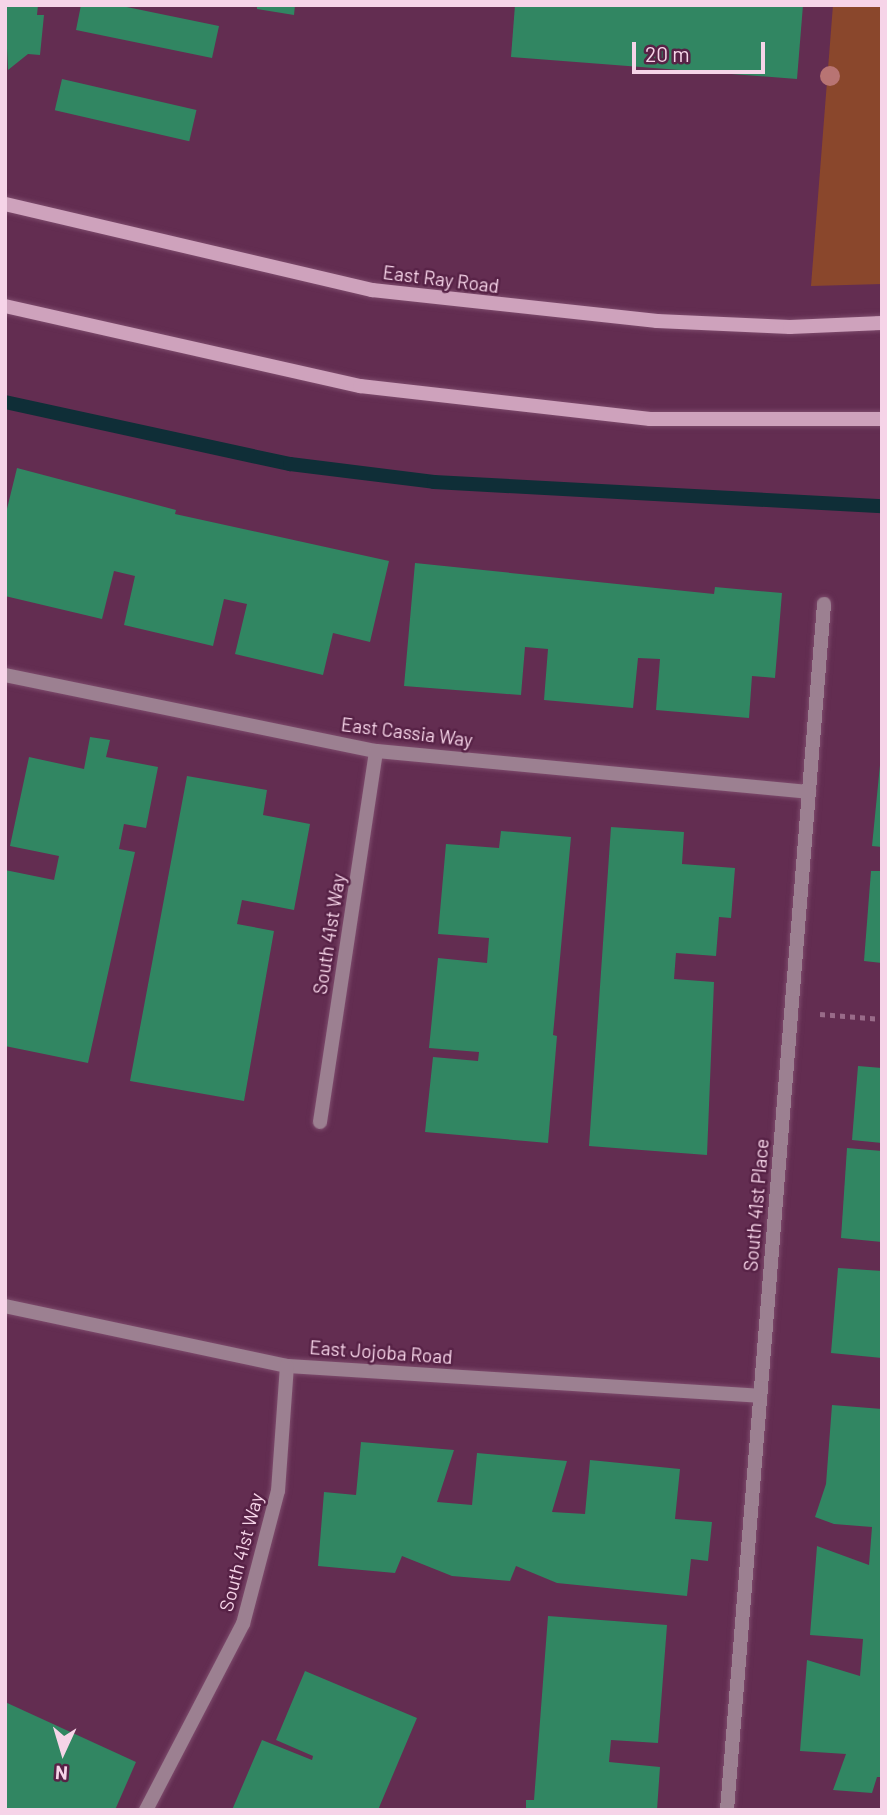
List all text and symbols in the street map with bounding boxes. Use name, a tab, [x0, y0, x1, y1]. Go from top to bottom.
scale bar	[635, 28, 768, 72]
text: 20 m	[645, 41, 690, 66]
street label: East Ray Road	[382, 261, 500, 297]
street label: East Cassia Way	[340, 713, 474, 751]
street label: South 41st Way	[308, 872, 350, 996]
street label: South 41st Place	[739, 1138, 773, 1272]
street label: East Jojoba Road	[309, 1336, 453, 1368]
street label: South 41st Way	[214, 1490, 268, 1614]
north arrow	[28, 1717, 98, 1787]
text: N	[54, 1762, 69, 1785]

